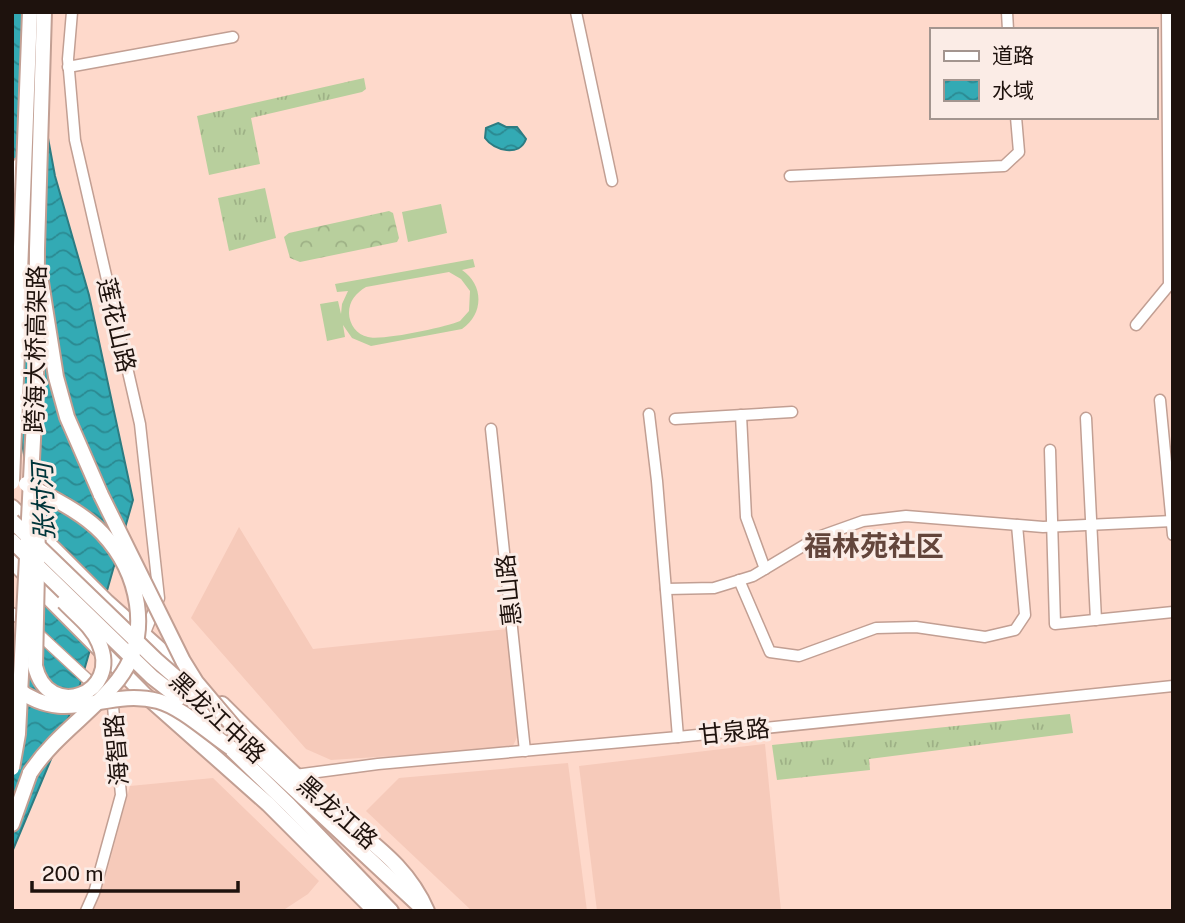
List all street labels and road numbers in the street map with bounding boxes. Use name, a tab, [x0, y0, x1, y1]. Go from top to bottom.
street label: 跨海大桥高架路	[20, 265, 50, 433]
street label: 莲花山路	[93, 275, 141, 375]
street label: 惠山路	[490, 553, 526, 627]
street label: 黑龙江中路	[165, 666, 271, 768]
street label: 海智路	[99, 713, 133, 787]
street label: 甘泉路	[697, 713, 771, 749]
street label: 黑龙江路	[293, 770, 383, 854]

